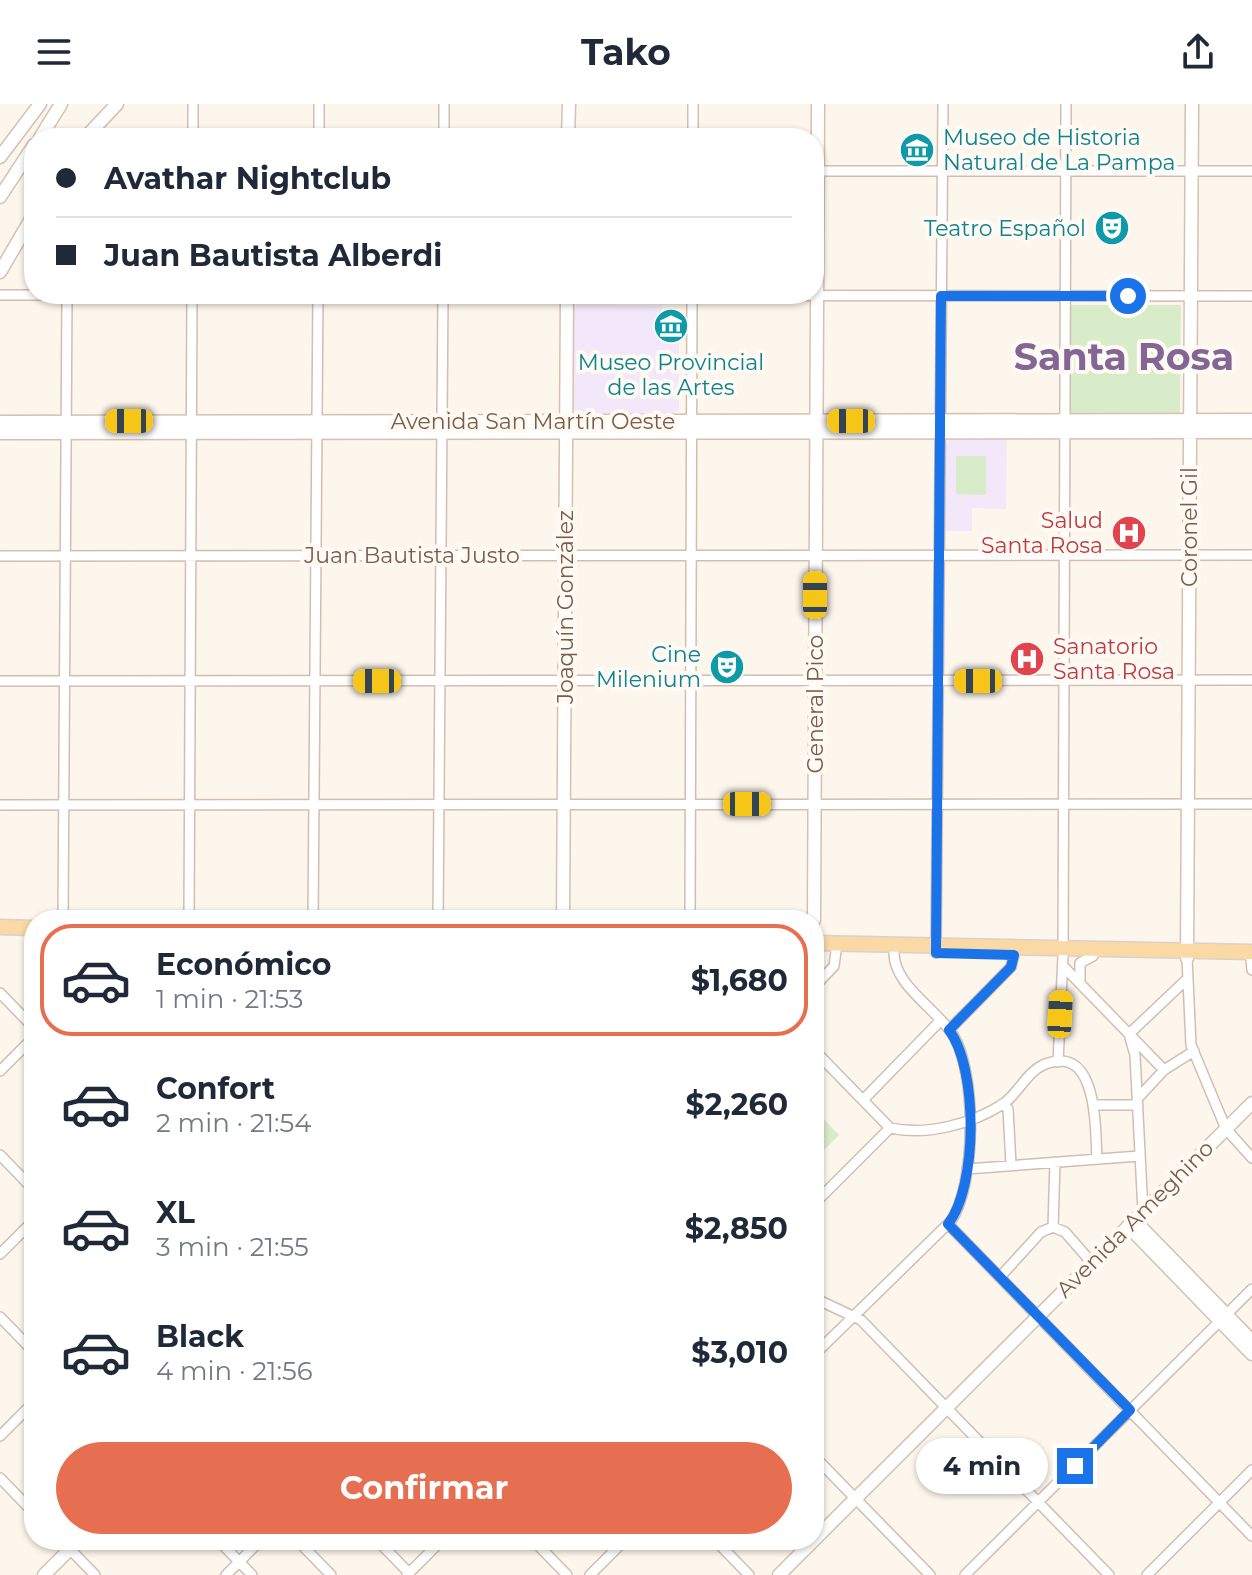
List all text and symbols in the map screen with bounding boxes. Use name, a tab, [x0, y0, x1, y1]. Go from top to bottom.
icon: menu	[32, 30, 76, 74]
text: Tako	[581, 30, 671, 74]
icon: share	[1176, 30, 1220, 74]
place label: Museo de Historia Natural de La Pampa	[943, 124, 1175, 176]
museum icon: Museo de Historia Natural de La Pampa	[898, 131, 936, 169]
text: Avathar Nightclub	[104, 160, 391, 197]
theatre icon: Teatro Español	[1093, 209, 1131, 247]
place label: Teatro Español	[924, 215, 1086, 242]
text: Juan Bautista Alberdi	[104, 237, 442, 274]
route start	[1110, 278, 1146, 314]
museum icon: Museo Provincial de las Artes	[652, 307, 690, 345]
district label: Santa Rosa	[1014, 333, 1234, 380]
place label: Museo Provincial de las Artes	[578, 349, 764, 401]
street label: Avenida San Martín Oeste	[391, 408, 675, 435]
car	[105, 409, 153, 433]
car	[827, 409, 875, 433]
street label: Coronel Gil	[1176, 467, 1203, 587]
place label: Salud Santa Rosa	[981, 507, 1103, 559]
street label: Joaquín González	[552, 510, 579, 705]
hospital icon: Salud Santa Rosa	[1110, 514, 1148, 552]
street label: Juan Bautista Justo	[303, 542, 520, 569]
car	[803, 571, 827, 619]
place label: Sanatorio Santa Rosa	[1053, 633, 1175, 685]
street label: General Pico	[802, 635, 829, 773]
hospital icon: Sanatorio Santa Rosa	[1008, 640, 1046, 678]
place label: Cine Milenium	[596, 641, 701, 693]
theatre icon: Cine Milenium	[708, 648, 746, 686]
car	[353, 669, 401, 693]
car	[954, 669, 1002, 693]
car	[723, 792, 771, 816]
icon: car	[60, 944, 132, 1016]
text: Económico	[156, 946, 331, 983]
text: $1,680	[691, 962, 788, 999]
text: 1 min · 21:53	[156, 983, 303, 1015]
car	[1047, 989, 1073, 1039]
icon: car	[60, 1068, 132, 1140]
text: Confort	[156, 1070, 275, 1107]
text: $2,260	[686, 1086, 788, 1123]
text: 2 min · 21:54	[156, 1107, 311, 1139]
street label: Avenida Ameghino	[1051, 1135, 1219, 1303]
icon: car	[60, 1192, 132, 1264]
text: XL	[156, 1194, 195, 1231]
text: $2,850	[685, 1210, 788, 1247]
text: 3 min · 21:55	[156, 1231, 309, 1263]
icon: car	[60, 1316, 132, 1388]
text: Black	[156, 1318, 244, 1355]
text: $3,010	[691, 1334, 788, 1371]
text: 4 min · 21:56	[156, 1355, 313, 1387]
callout: 4 min	[915, 1438, 1047, 1494]
button: Confirmar	[56, 1442, 792, 1534]
route end	[1057, 1448, 1093, 1484]
text: 4 min	[943, 1450, 1021, 1482]

